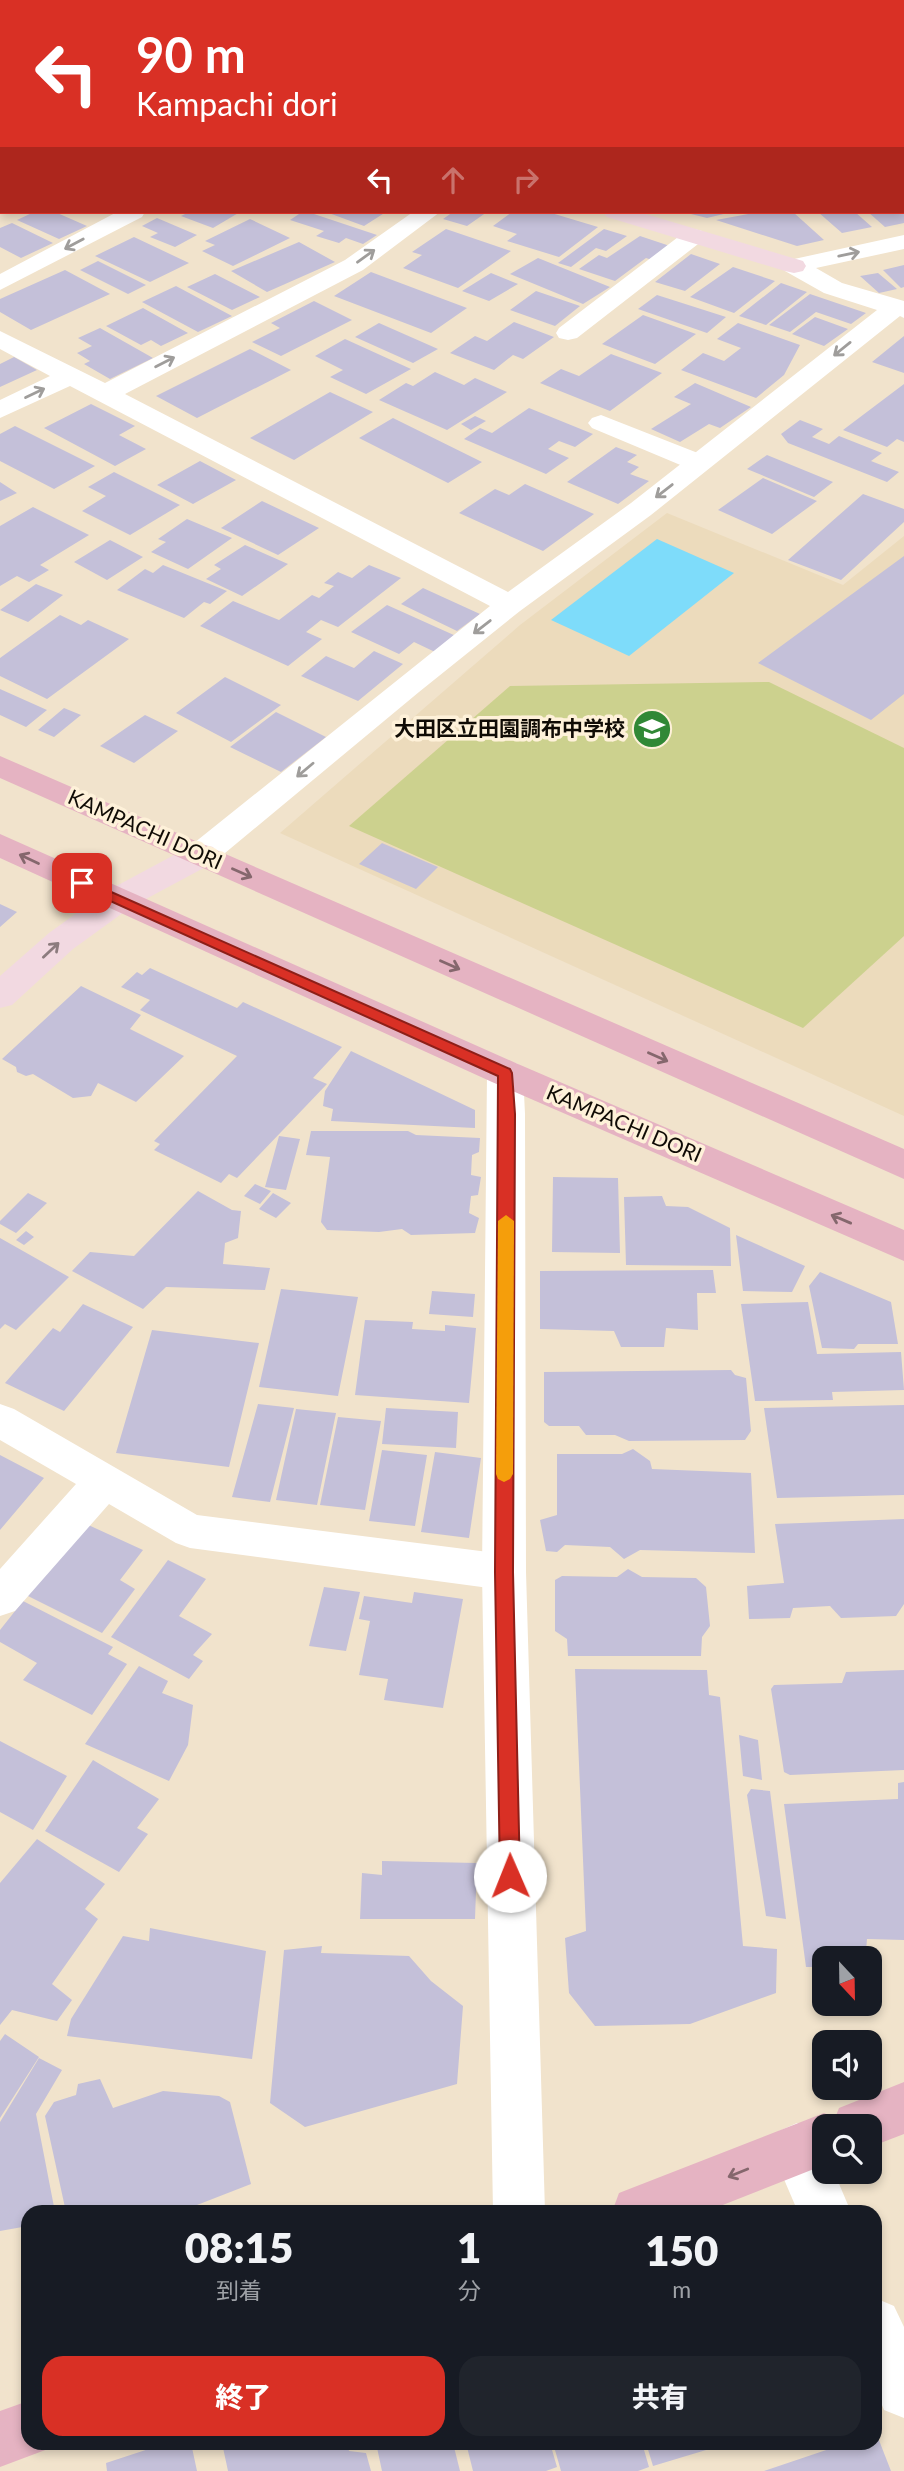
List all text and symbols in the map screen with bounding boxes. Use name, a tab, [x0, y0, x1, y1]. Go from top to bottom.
text: 90 m	[136, 25, 246, 83]
icon: left	[21, 28, 112, 119]
text: Kampachi dori	[136, 84, 338, 123]
icon: left	[361, 161, 399, 199]
icon: ahead	[434, 161, 472, 199]
icon: right	[507, 161, 545, 199]
one-way arrow	[64, 237, 85, 251]
one-way arrow	[837, 247, 860, 261]
one-way arrow	[356, 249, 375, 263]
one-way arrow	[834, 342, 852, 357]
one-way arrow	[154, 355, 175, 369]
one-way arrow	[24, 385, 45, 399]
one-way arrow	[655, 483, 674, 498]
one-way arrow	[473, 620, 492, 635]
school or university icon: 大田区立田園調布中学校	[631, 708, 673, 750]
place label: 大田区立田園調布中学校	[394, 715, 625, 740]
one-way arrow	[297, 763, 315, 778]
street label: KAMPACHI DORI	[65, 783, 227, 874]
one-way arrow	[18, 851, 39, 864]
pin	[52, 853, 112, 913]
icon: arrive	[63, 864, 101, 902]
one-way arrow	[230, 867, 252, 880]
one-way arrow	[42, 942, 59, 959]
one-way arrow	[439, 959, 460, 972]
one-way arrow	[647, 1051, 668, 1064]
street label: KAMPACHI DORI	[543, 1079, 706, 1167]
one-way arrow	[831, 1212, 853, 1225]
position arrow	[473, 1839, 547, 1913]
north arrow	[812, 1946, 882, 2016]
map controls	[812, 1946, 882, 2184]
button: sound	[812, 2030, 882, 2100]
button: search	[812, 2114, 882, 2184]
one-way arrow	[727, 2167, 749, 2180]
text: 08:15	[185, 2222, 293, 2272]
text: 1	[457, 2222, 481, 2272]
text: 150	[645, 2225, 718, 2275]
text: m	[672, 2275, 691, 2303]
text: 到着	[216, 2276, 262, 2304]
text: 分	[458, 2276, 481, 2304]
button: 終了	[42, 2356, 445, 2436]
button: 共有	[459, 2356, 861, 2436]

